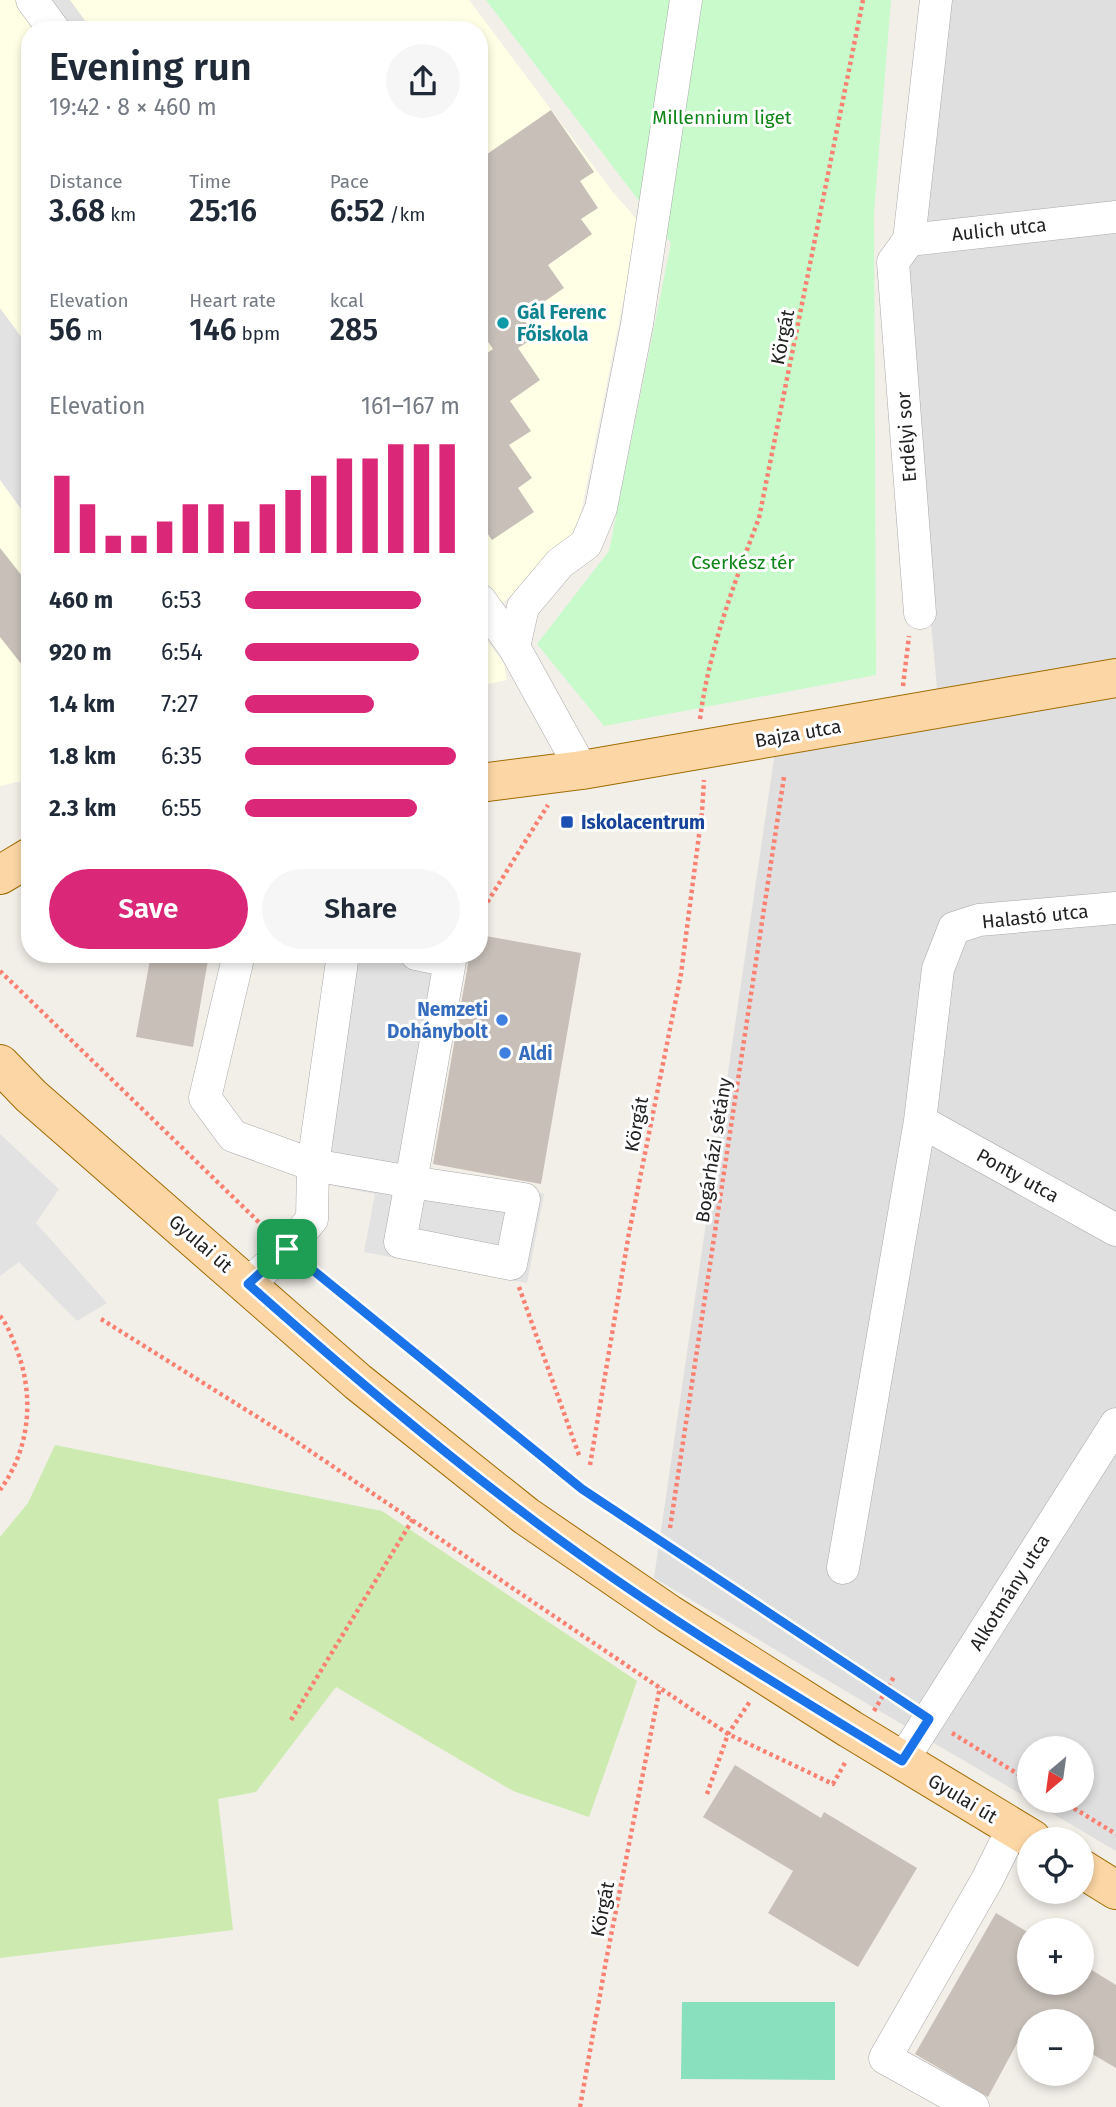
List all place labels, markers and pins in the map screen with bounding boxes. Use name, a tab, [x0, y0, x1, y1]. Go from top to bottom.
place label: Gál Ferenc Főiskola	[517, 301, 606, 346]
marker: Gál Ferenc Főiskola	[495, 315, 511, 331]
place label: Iskolacentrum	[581, 811, 705, 834]
marker: Iskolacentrum	[559, 814, 575, 830]
place label: Nemzeti Dohánybolt	[387, 998, 489, 1043]
marker: Nemzeti Dohánybolt	[494, 1012, 510, 1028]
place label: Aldi	[518, 1042, 553, 1065]
marker: Aldi	[497, 1045, 513, 1061]
pin	[257, 1219, 317, 1279]

